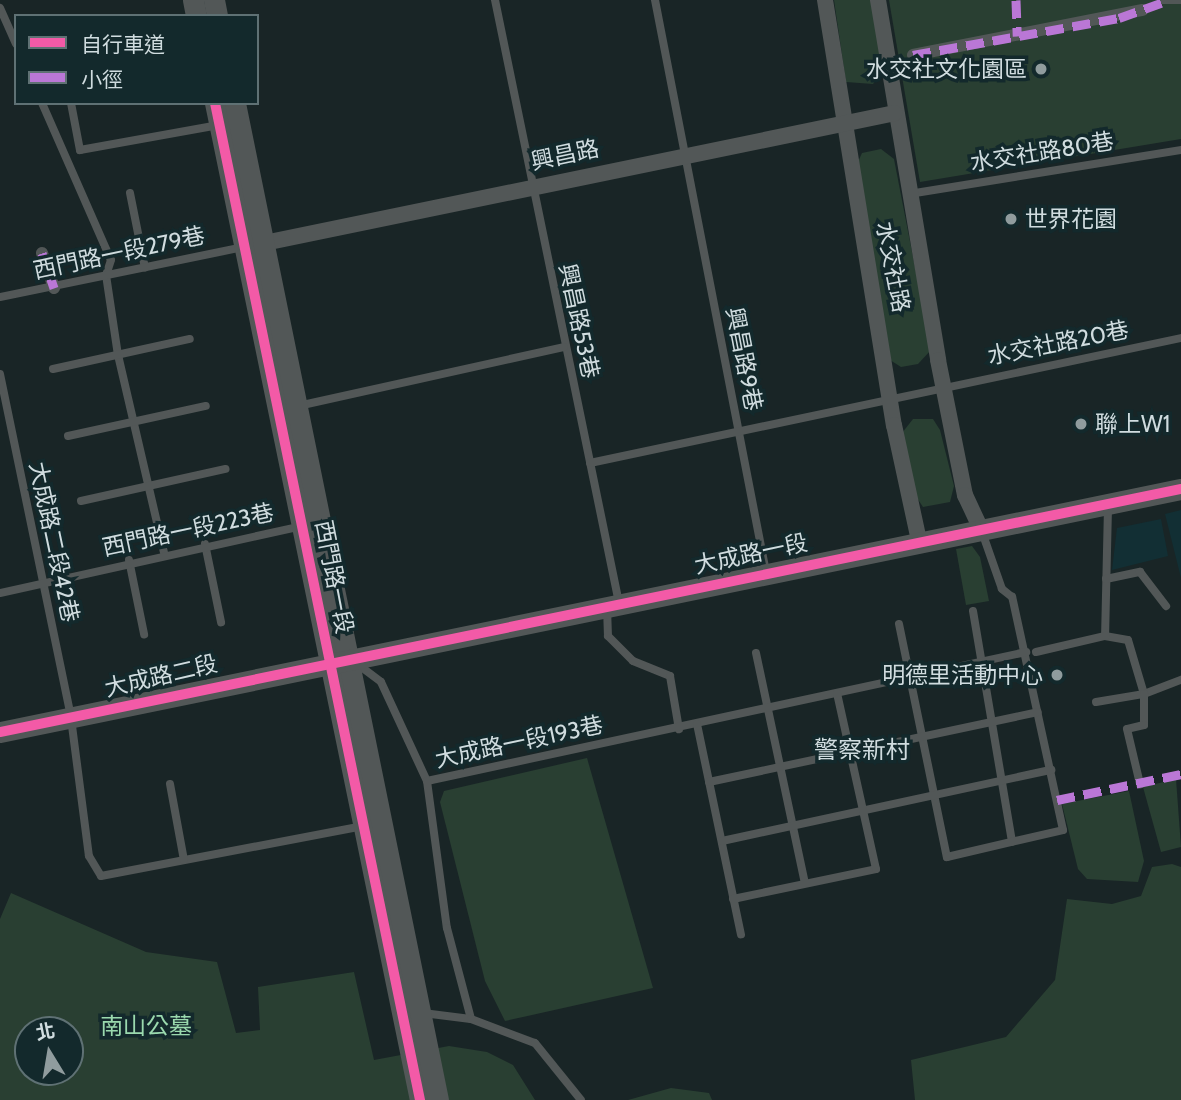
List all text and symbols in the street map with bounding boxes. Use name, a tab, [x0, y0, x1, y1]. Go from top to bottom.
legend	[14, 14, 259, 105]
text: 自行車道	[81, 32, 165, 57]
place label: 水交社文化園區	[866, 55, 1027, 83]
marker: 水交社文化園區	[1033, 61, 1049, 77]
text: 小徑	[81, 67, 123, 92]
street label: 水交社路80巷	[968, 127, 1116, 177]
street label: 興昌路	[528, 134, 602, 176]
place label: 世界花園	[1025, 205, 1117, 233]
marker: 世界花園	[1003, 211, 1019, 227]
street label: 水交社路	[871, 219, 915, 315]
street label: 西門路一段279巷	[31, 221, 207, 285]
street label: 興昌路53巷	[553, 261, 605, 381]
street label: 興昌路9巷	[720, 305, 768, 413]
street label: 水交社路20巷	[985, 316, 1131, 370]
place label: 聯上W1	[1095, 410, 1170, 438]
marker: 聯上W1	[1073, 416, 1089, 432]
street label: 大成路二段42巷	[24, 459, 84, 625]
street label: 西門路一段223巷	[100, 498, 276, 562]
street label: 西門路一段	[309, 518, 359, 636]
street label: 大成路一段	[692, 529, 810, 579]
street label: 大成路二段	[102, 650, 220, 702]
place label: 明德里活動中心	[882, 661, 1043, 689]
marker: 明德里活動中心	[1049, 667, 1065, 683]
street label: 大成路一段193巷	[432, 711, 606, 773]
district label: 警察新村	[814, 736, 910, 764]
park label: 南山公墓	[100, 1012, 192, 1040]
north arrow	[14, 1016, 84, 1086]
text: 北	[34, 1019, 57, 1045]

